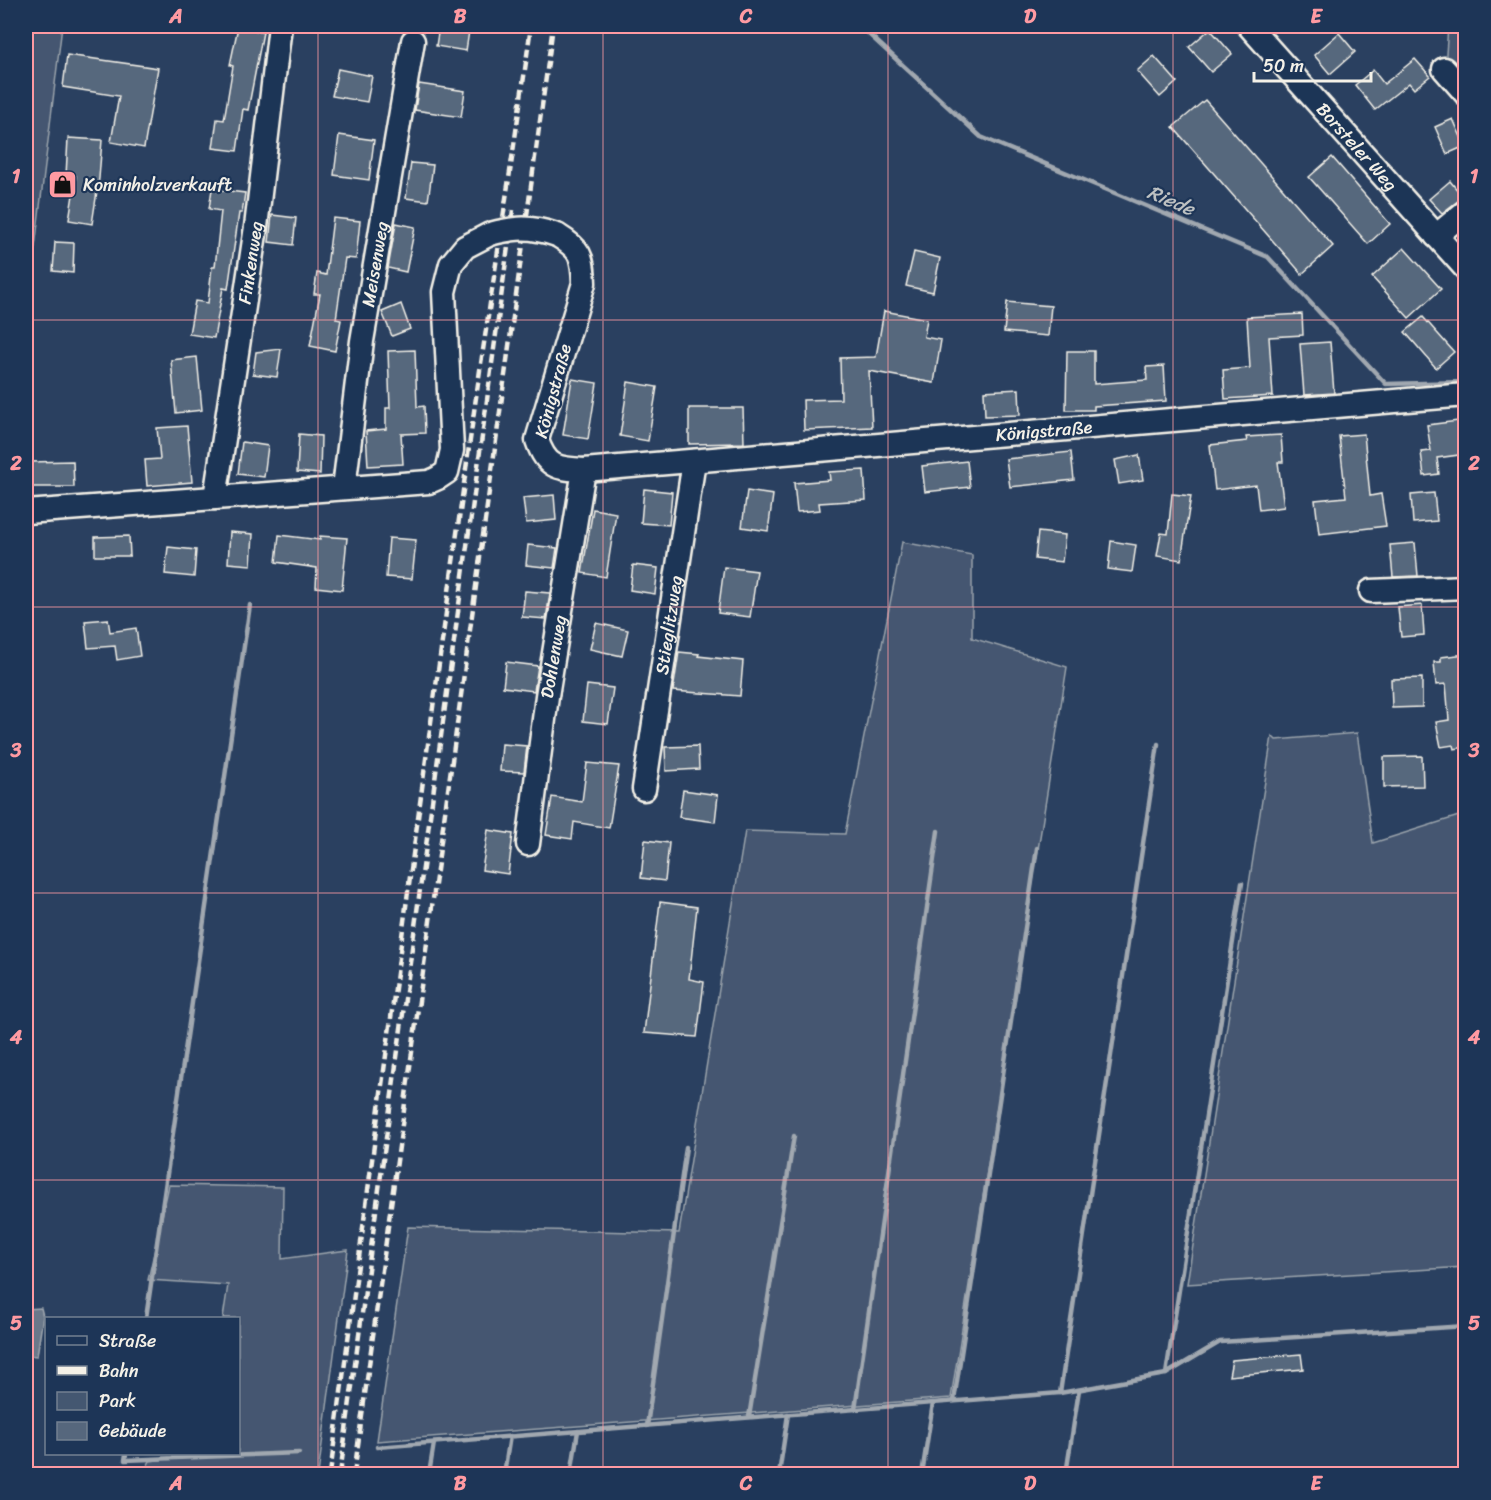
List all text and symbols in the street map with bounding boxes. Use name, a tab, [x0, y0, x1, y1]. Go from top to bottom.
text: A	[168, 0, 183, 34]
text: B	[454, 0, 467, 34]
text: C	[739, 0, 753, 34]
text: D	[1024, 0, 1037, 34]
text: E	[1310, 0, 1323, 34]
scale bar	[1254, 45, 1371, 83]
text: 50 m	[1263, 50, 1304, 82]
street label: Borsteler Weg	[1308, 95, 1406, 199]
text: 1	[12, 159, 21, 194]
text: 1	[1470, 159, 1479, 194]
shop icon: Kominholzverkauft	[46, 169, 78, 201]
place label: Kominholzverkauft	[83, 169, 233, 201]
water label: Riede	[1142, 175, 1202, 227]
street label: Meisenweg	[352, 219, 398, 309]
street label: Finkenweg	[229, 220, 273, 306]
street label: Königstraße	[525, 340, 581, 442]
street label: Königstraße	[994, 411, 1094, 451]
text: 2	[9, 446, 22, 481]
text: 2	[1467, 446, 1480, 481]
street label: Stieglitzweg	[646, 573, 692, 677]
street label: Dohlenweg	[531, 613, 576, 701]
text: 3	[10, 733, 22, 768]
text: 3	[1468, 733, 1480, 768]
text: 4	[9, 1020, 23, 1055]
text: 4	[1467, 1020, 1481, 1055]
text: 5	[10, 1306, 22, 1341]
text: 5	[1468, 1306, 1480, 1341]
legend	[45, 1317, 240, 1455]
text: Straße	[99, 1325, 156, 1357]
text: Bahn	[99, 1355, 139, 1387]
text: Park	[99, 1385, 136, 1417]
text: Gebäude	[99, 1415, 167, 1447]
text: A	[168, 1466, 183, 1500]
text: B	[454, 1466, 467, 1500]
text: C	[739, 1466, 753, 1500]
text: D	[1024, 1466, 1037, 1500]
text: E	[1310, 1466, 1323, 1500]

